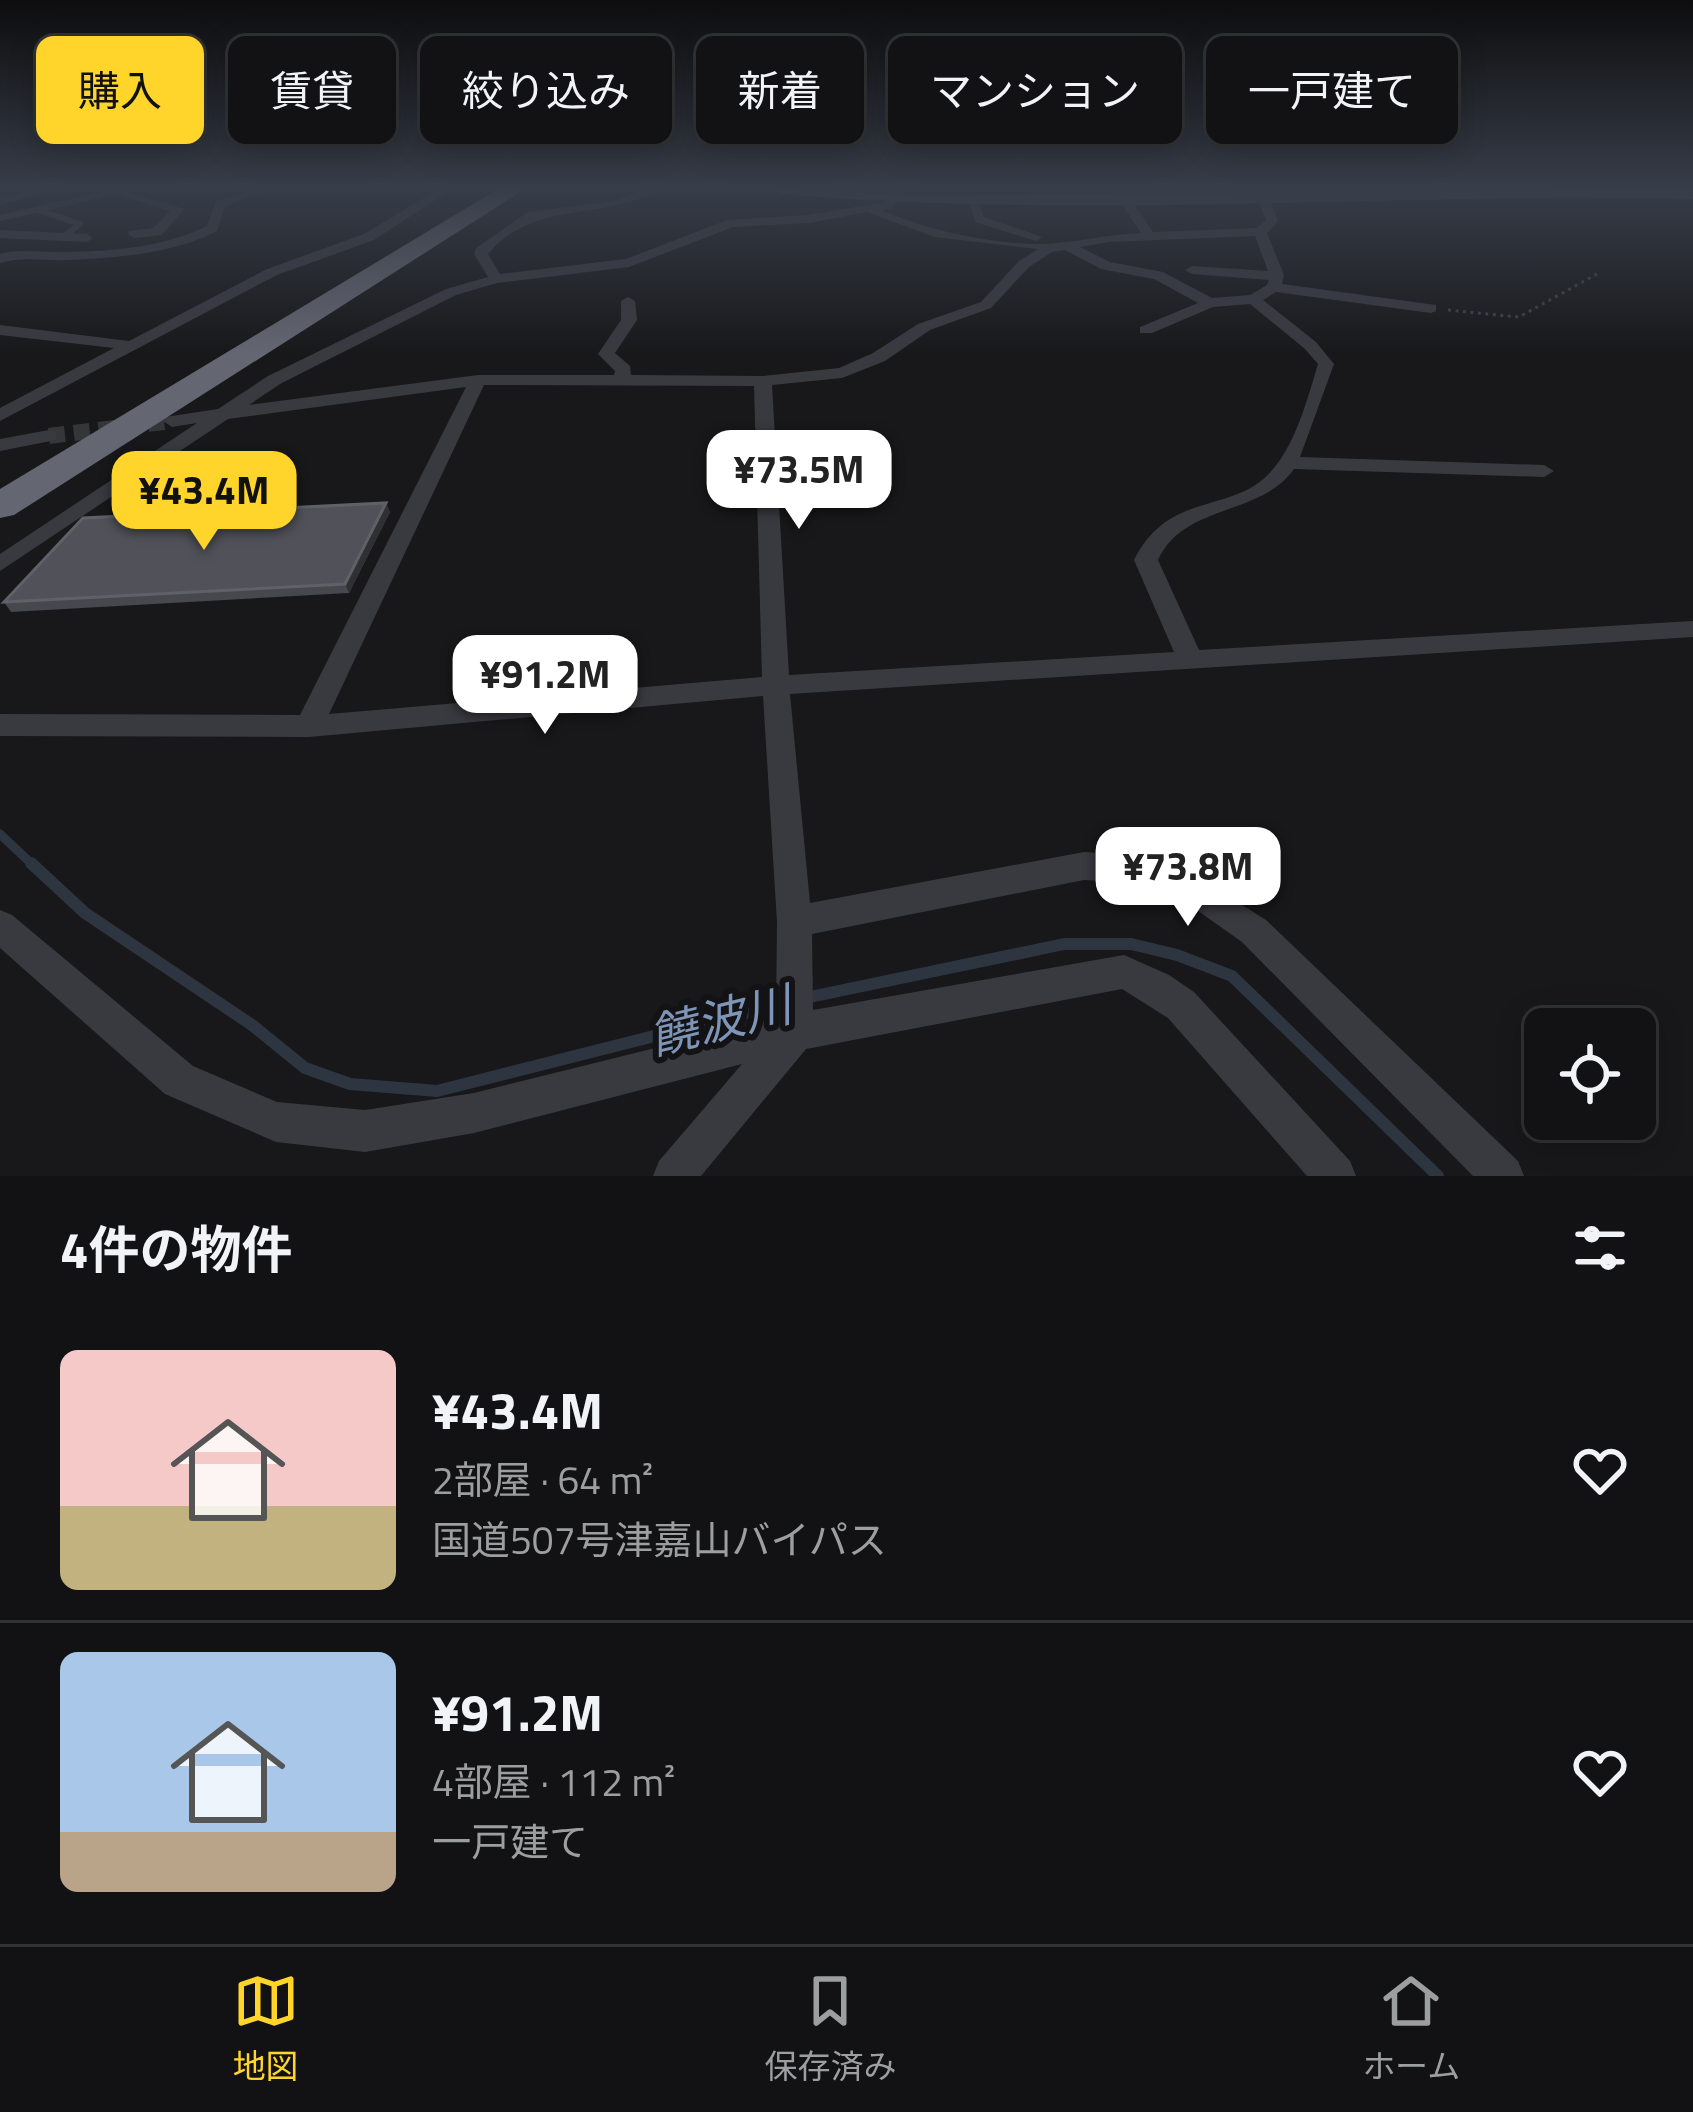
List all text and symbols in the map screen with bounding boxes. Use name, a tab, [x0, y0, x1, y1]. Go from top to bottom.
chip: 購入	[36, 36, 204, 144]
chip: 賃貸	[228, 36, 396, 144]
chip: 絞り込み	[420, 36, 672, 144]
chip: 新着	[696, 36, 864, 144]
chip: マンション	[888, 36, 1182, 144]
chip: 一戸建て	[1206, 36, 1458, 144]
pin: ¥73.5M	[701, 430, 897, 532]
text: ¥73.5M	[734, 439, 864, 498]
pin: ¥43.4M	[106, 451, 302, 553]
text: ¥43.4M	[139, 460, 269, 519]
pin: ¥91.2M	[447, 635, 643, 737]
text: ¥91.2M	[480, 644, 610, 703]
pin: ¥73.8M	[1090, 827, 1286, 929]
text: ¥73.8M	[1123, 836, 1253, 895]
water label: 饒波川	[641, 966, 804, 1073]
map controls	[1524, 1008, 1656, 1140]
button: locate	[1524, 1008, 1656, 1140]
text: 4件の物件	[60, 1210, 293, 1288]
icon: filters	[1567, 1215, 1633, 1281]
text: ¥43.4M	[432, 1371, 603, 1449]
icon: home	[156, 1398, 300, 1542]
icon: heart	[1567, 1437, 1633, 1503]
text: 2部屋 · 64 m²	[432, 1450, 653, 1509]
text: 国道507号津嘉山バイパス	[432, 1510, 887, 1569]
text: ¥91.2M	[432, 1673, 603, 1751]
icon: home	[156, 1700, 300, 1844]
icon: heart	[1567, 1739, 1633, 1805]
text: 4部屋 · 112 m²	[432, 1752, 675, 1811]
text: 一戸建て	[432, 1812, 588, 1871]
tab: 地図	[233, 1968, 299, 2091]
tab: 保存済み	[764, 1968, 896, 2091]
tab: ホーム	[1362, 1968, 1460, 2091]

